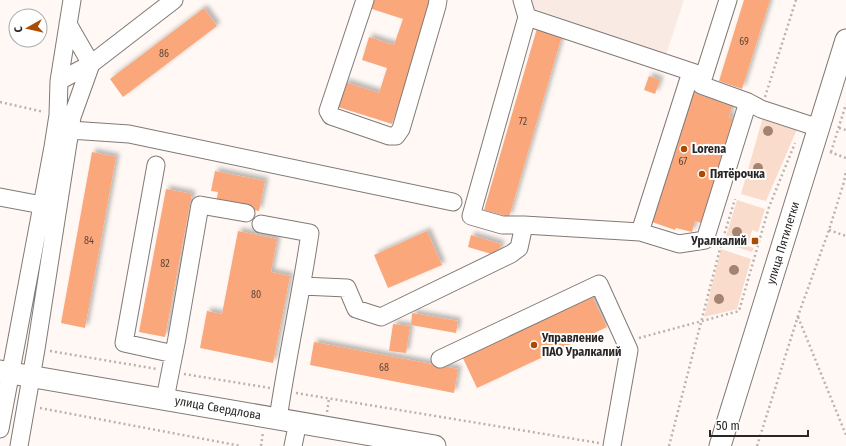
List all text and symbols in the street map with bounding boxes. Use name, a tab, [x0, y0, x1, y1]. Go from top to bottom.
north arrow	[8, 8, 48, 48]
text: С	[12, 25, 25, 33]
house number: 69	[739, 36, 749, 48]
house number: 86	[159, 48, 169, 60]
house number: 72	[519, 116, 528, 128]
place label: Lorena	[692, 142, 726, 156]
marker: Lorena	[679, 144, 689, 154]
house number: 67	[679, 156, 687, 168]
place label: Пятёрочка	[710, 167, 765, 181]
marker: Пятёрочка	[697, 169, 707, 179]
street label: улица Пятилетки	[764, 200, 802, 286]
place label: Уралкалий	[690, 234, 747, 248]
house number: 84	[84, 235, 94, 247]
marker: Уралкалий	[750, 236, 760, 246]
house number: 82	[160, 258, 170, 270]
house number: 80	[251, 289, 261, 301]
place label: Управление ПАО Уралкалий	[541, 331, 621, 359]
marker: Управление ПАО Уралкалий	[529, 340, 539, 350]
house number: 68	[379, 362, 389, 374]
street label: улица Свердлова	[174, 394, 262, 423]
scale bar	[710, 412, 808, 438]
text: 50 m	[716, 419, 740, 433]

